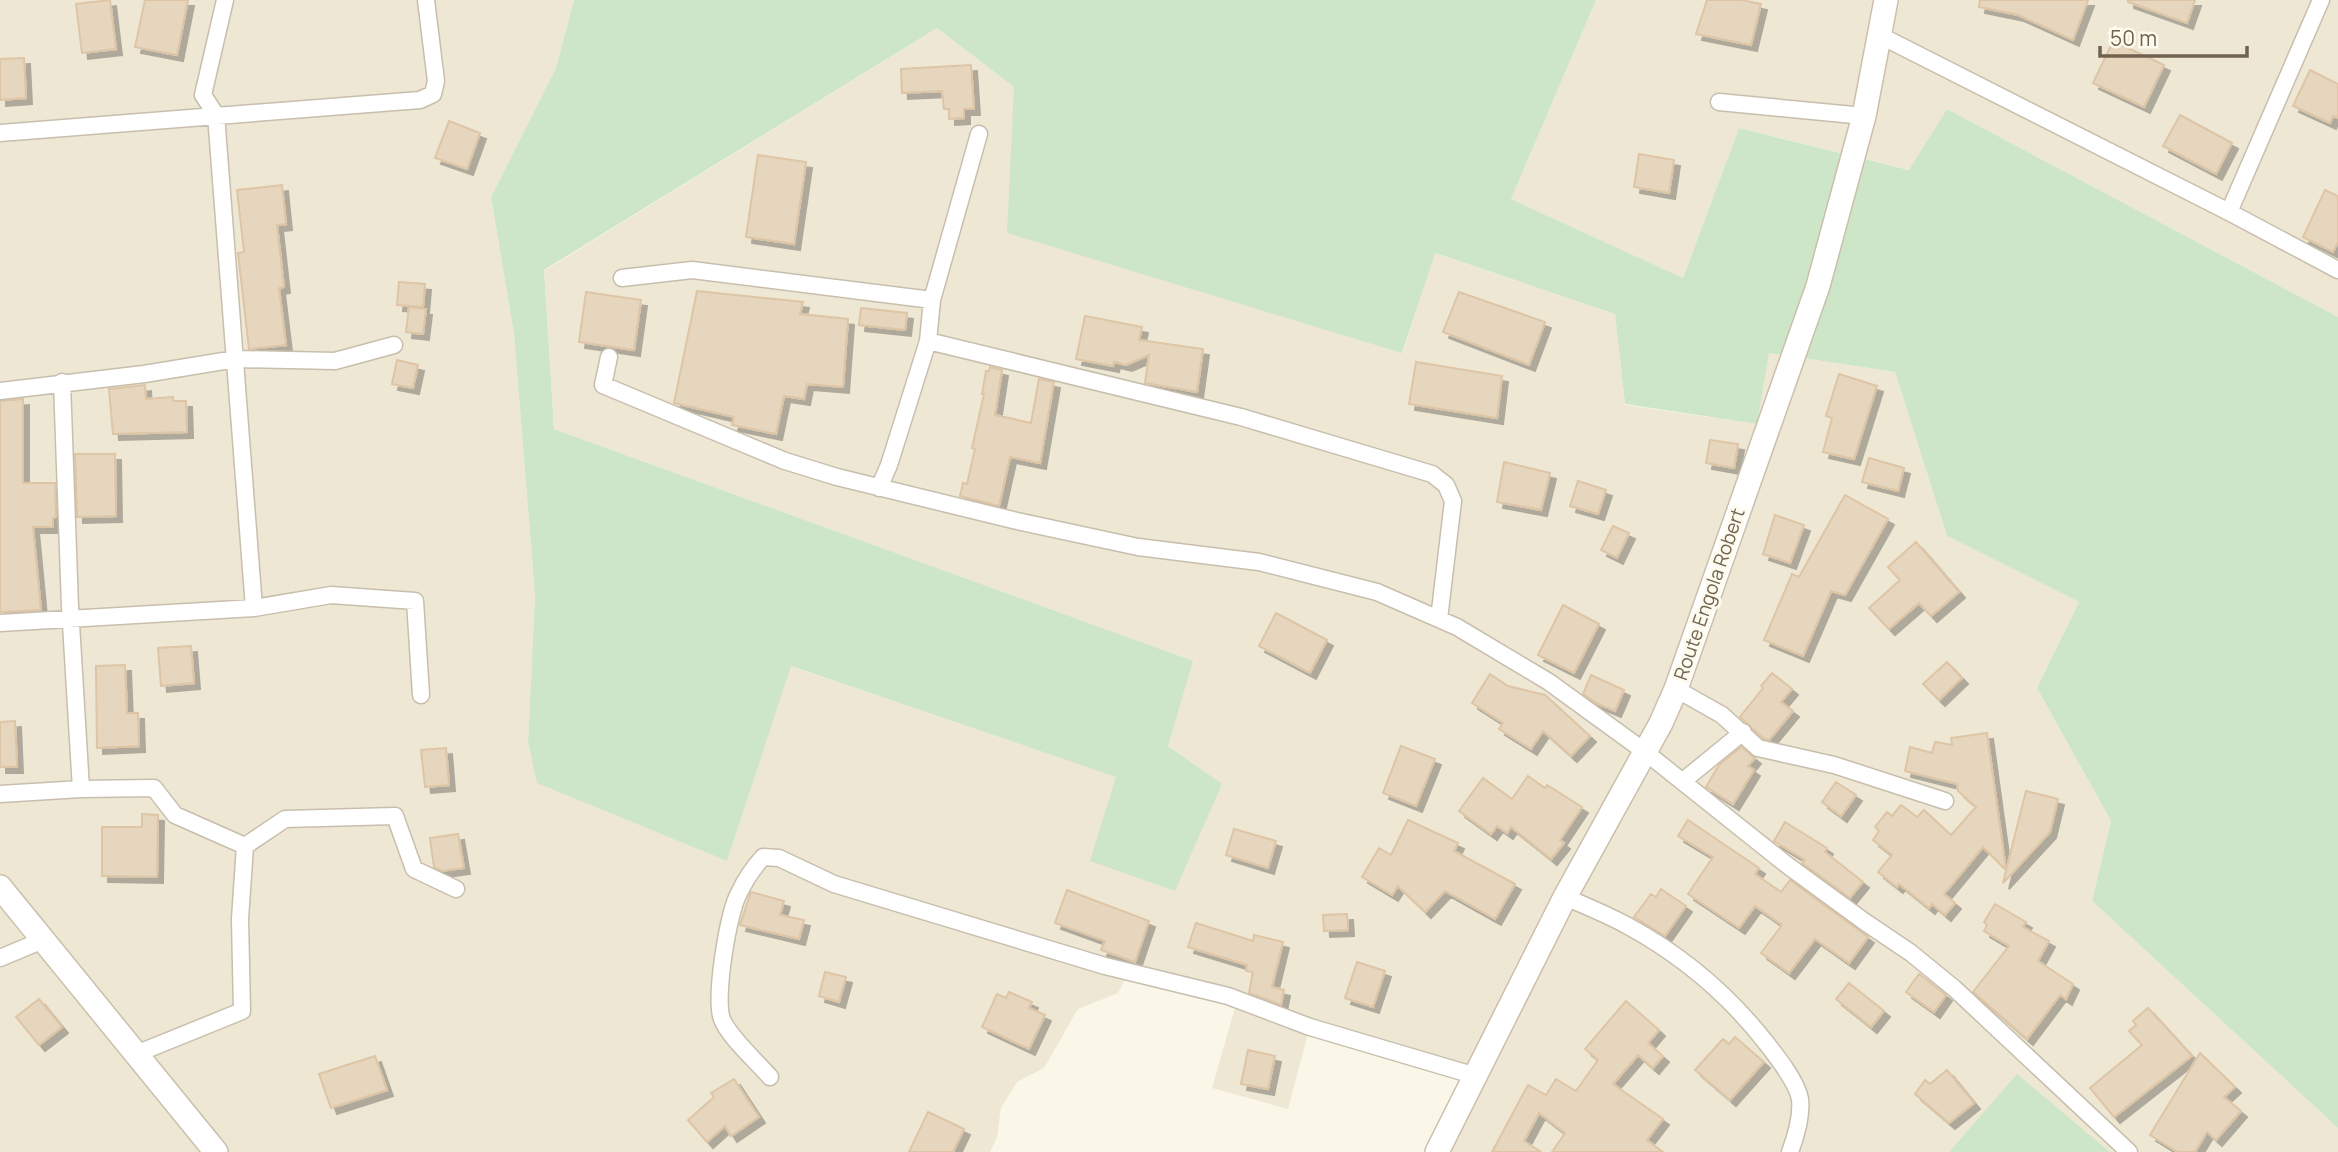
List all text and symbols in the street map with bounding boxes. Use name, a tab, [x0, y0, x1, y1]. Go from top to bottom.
scale bar	[2100, 14, 2247, 58]
text: 50 m	[2110, 24, 2157, 52]
street label: Route Engola Robert	[1667, 505, 1751, 683]

